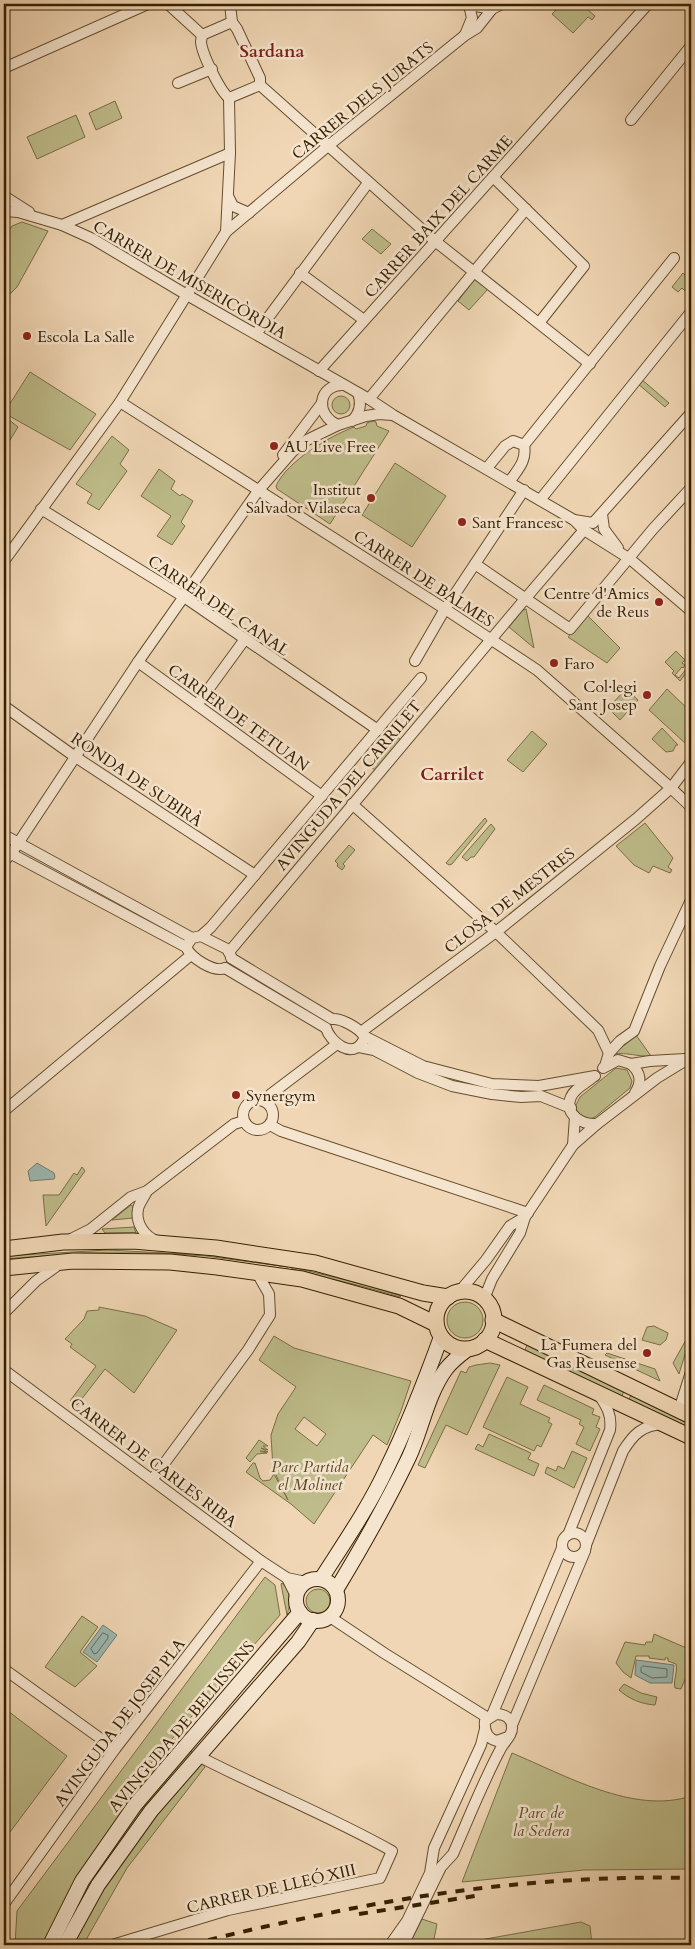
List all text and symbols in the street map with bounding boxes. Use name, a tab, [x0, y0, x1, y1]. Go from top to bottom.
street label: CARRER DELS JURATS	[287, 37, 438, 165]
district label: Sardana	[240, 39, 304, 64]
street label: CARRER BAIX DEL CARME	[360, 130, 518, 303]
street label: CARRER DE MISERICÒRDIA	[89, 215, 291, 345]
place label: Escola La Salle	[37, 326, 135, 348]
marker: Escola La Salle	[21, 330, 33, 342]
place label: AU Live Free	[284, 436, 376, 458]
marker: AU Live Free	[268, 440, 280, 452]
place label: Institut Salvador Vilaseca	[246, 479, 361, 519]
marker: Institut Salvador Vilaseca	[365, 492, 377, 504]
place label: Sant Francesc	[472, 512, 564, 534]
marker: Sant Francesc	[456, 516, 468, 528]
street label: CARRER DE BALMES	[349, 525, 498, 632]
street label: CARRER DEL CANAL	[143, 550, 294, 662]
place label: Centre d'Amics de Reus	[544, 583, 649, 623]
marker: Centre d'Amics de Reus	[653, 596, 665, 608]
place label: Faro	[564, 653, 595, 675]
marker: Faro	[548, 657, 560, 669]
street label: CARRER DE TETUAN	[163, 659, 314, 777]
place label: Col·legi Sant Josep	[568, 676, 637, 716]
marker: Col·legi Sant Josep	[641, 689, 653, 701]
street label: AVINGUDA DEL CARRILET	[271, 696, 427, 875]
street label: RONDA DE SUBIRÀ	[66, 728, 207, 832]
district label: Carrilet	[420, 762, 484, 787]
street label: CLOSA DE MESTRES	[440, 843, 580, 959]
place label: Synergym	[246, 1085, 316, 1107]
marker: Synergym	[230, 1089, 242, 1101]
place label: La Fumera del Gas Reusense	[541, 1334, 637, 1374]
marker: La Fumera del Gas Reusense	[641, 1347, 653, 1359]
street label: CARRER DE CARLES RIBA	[65, 1393, 242, 1533]
park label: Parc Partida el Molinet	[271, 1456, 349, 1496]
street label: AVINGUDA DE JOSEP PLA	[49, 1634, 191, 1811]
street label: AVINGUDA DE BELLISSENS	[104, 1636, 260, 1817]
park label: Parc de la Sedera	[513, 1802, 569, 1842]
street label: CARRER DE LLEÓ XIII	[184, 1859, 358, 1919]

